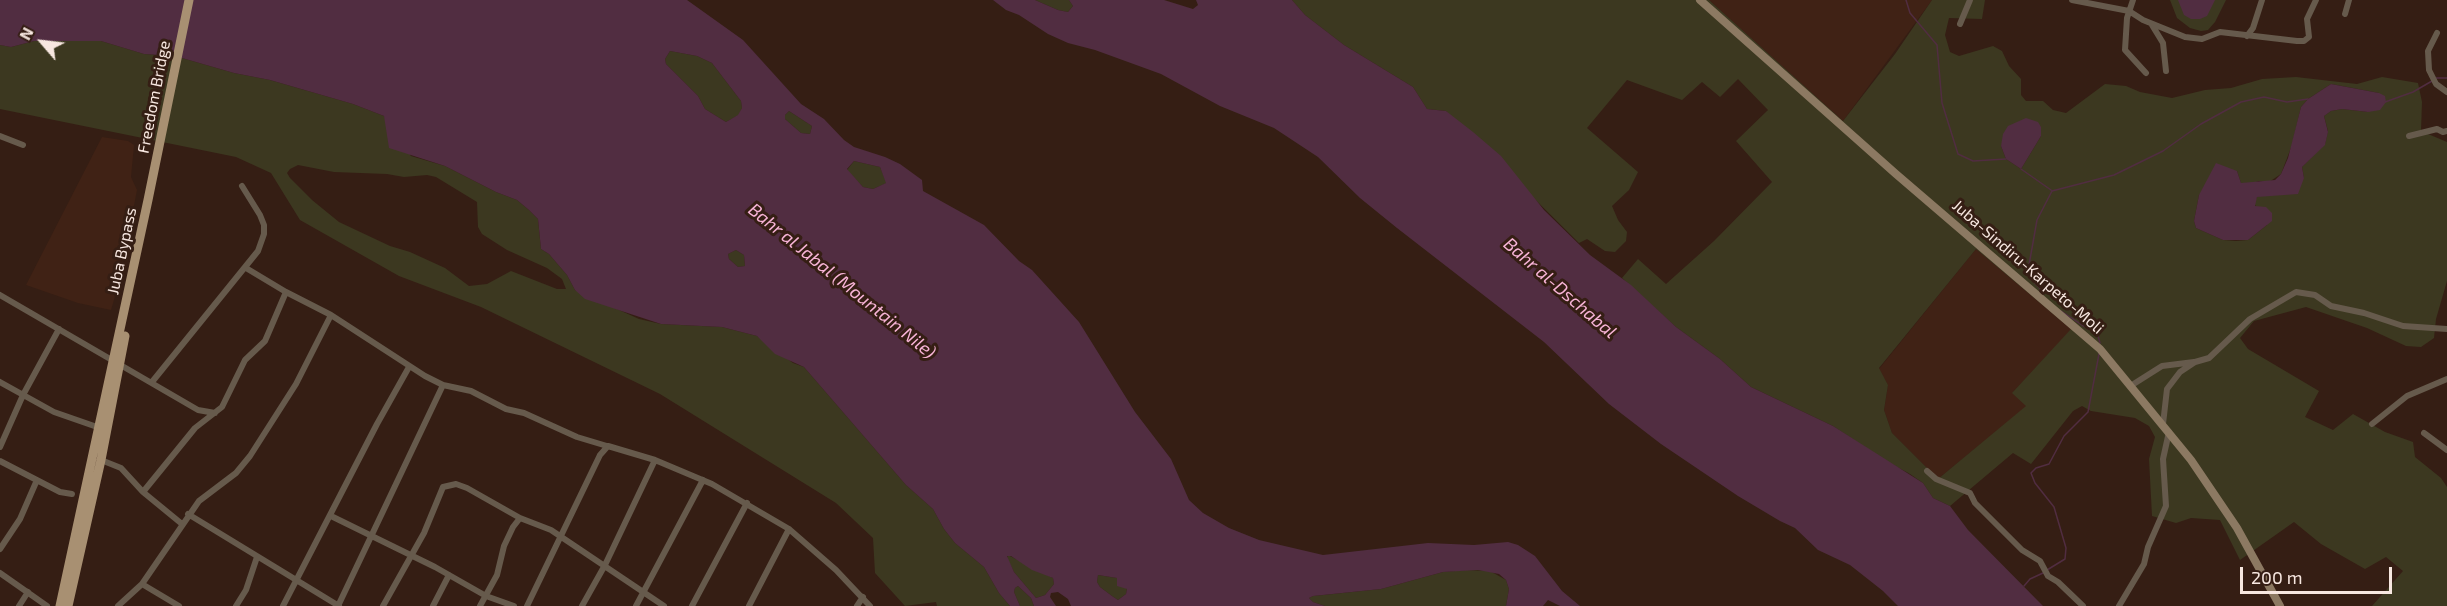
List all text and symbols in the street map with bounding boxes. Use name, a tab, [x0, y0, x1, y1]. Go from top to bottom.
north arrow	[12, 12, 72, 72]
text: N	[15, 24, 37, 43]
street label: Freedom Bridge	[134, 39, 174, 155]
street label: Juba-Sindiru-Karpeto-Moli	[1948, 196, 2108, 338]
water label: Bahr al Jabal (Mountain Nile)	[744, 199, 940, 363]
street label: Juba Bypass	[103, 206, 141, 296]
water label: Bahr al-Dschabal	[1499, 233, 1621, 343]
scale bar	[2243, 555, 2394, 593]
text: 200 m	[2251, 566, 2303, 588]

